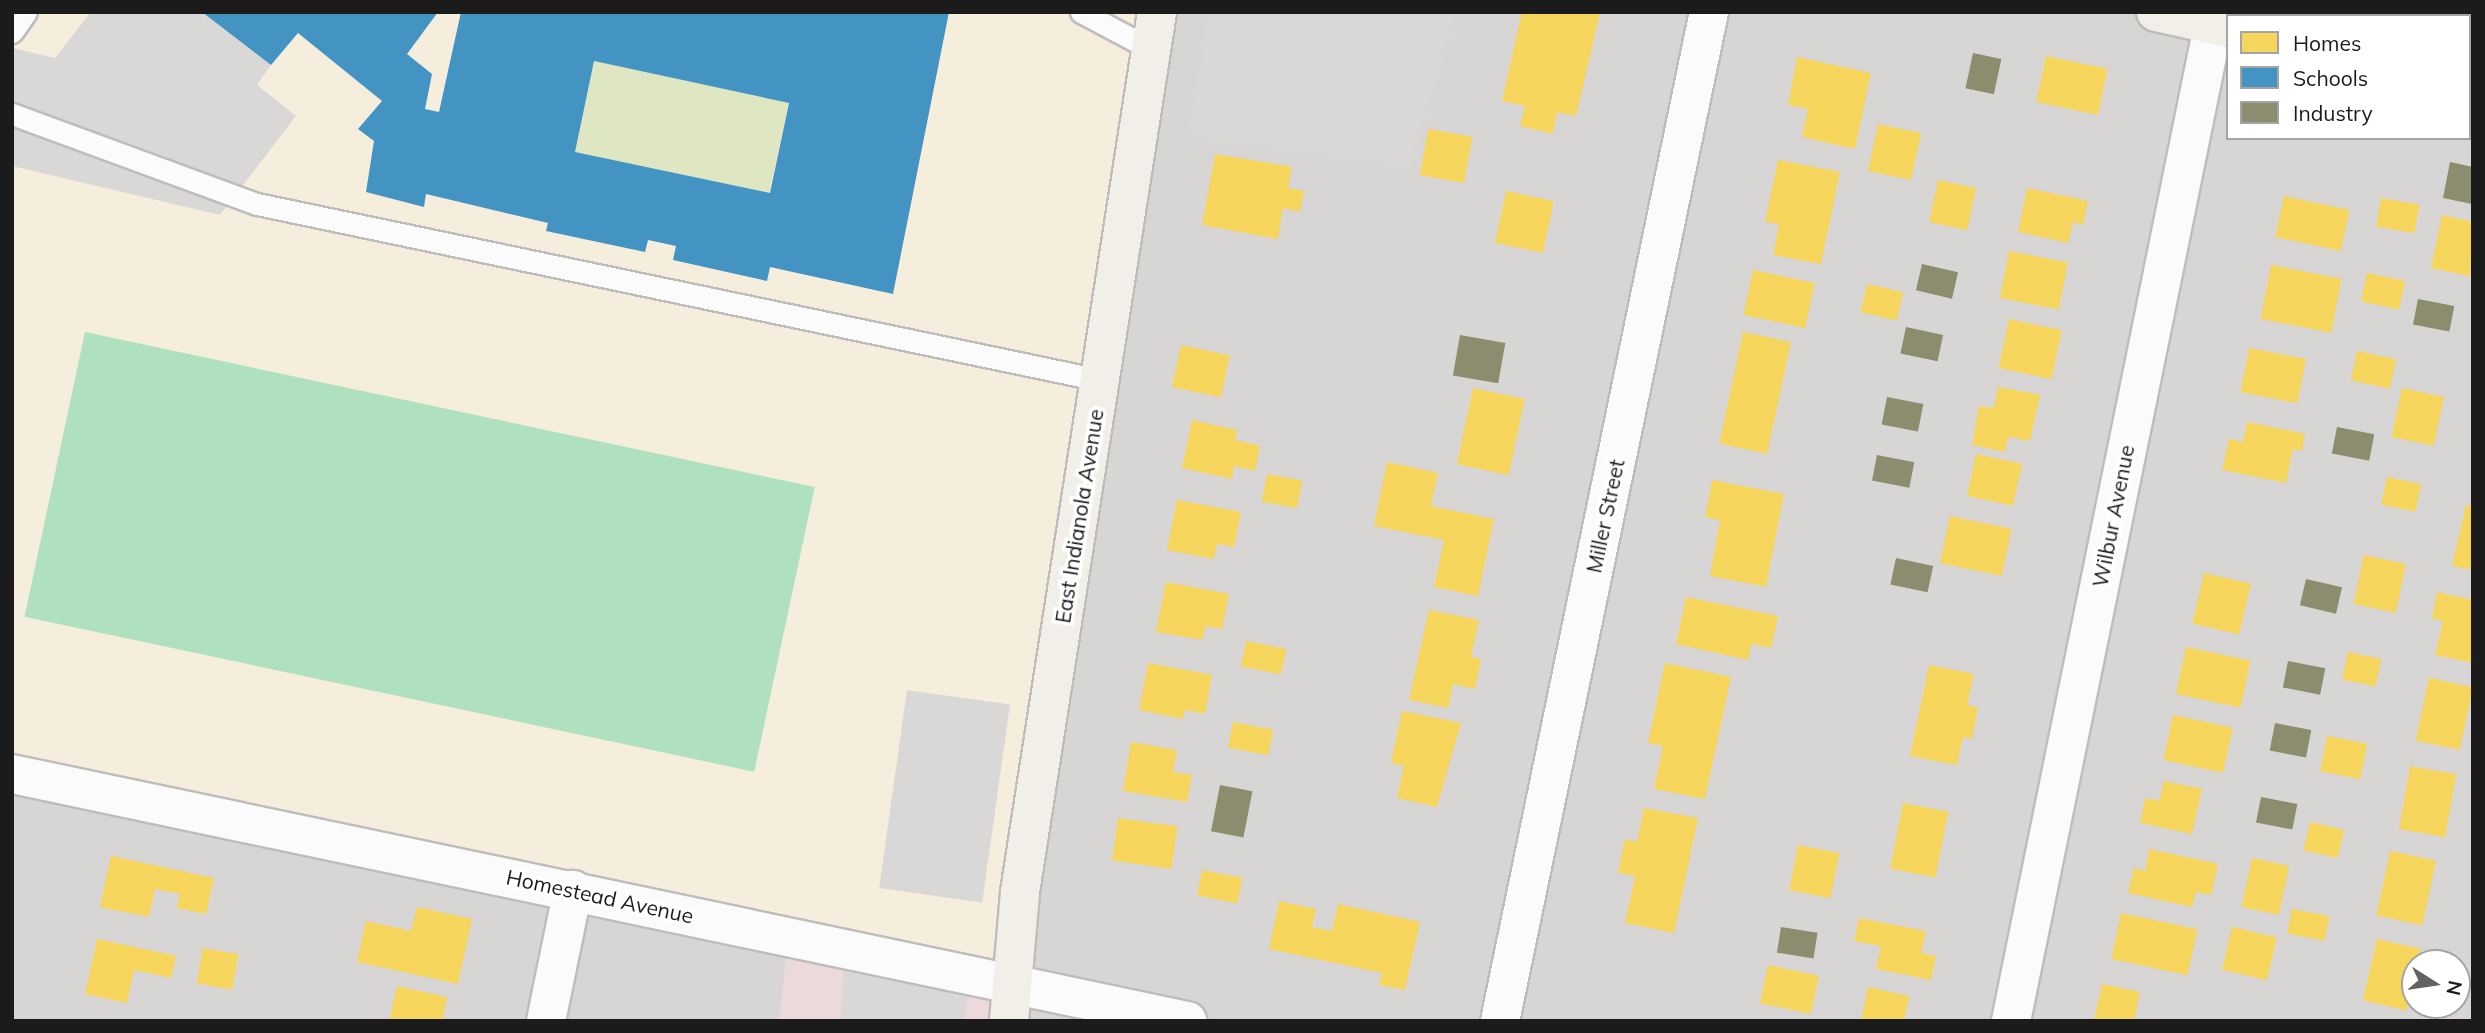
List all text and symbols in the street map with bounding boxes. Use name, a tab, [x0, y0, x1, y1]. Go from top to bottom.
legend	[2226, 14, 2471, 140]
text: Homes	[2293, 30, 2361, 56]
text: Schools	[2293, 65, 2368, 91]
text: Industry	[2293, 100, 2373, 126]
street label: East Indianola Avenue	[1050, 407, 1108, 625]
street label: Wilbur Avenue	[2087, 443, 2139, 589]
street label: Miller Street	[1581, 457, 1629, 575]
street label: Homestead Avenue	[504, 864, 696, 928]
north arrow	[2401, 949, 2471, 1019]
text: N	[2441, 978, 2468, 997]

